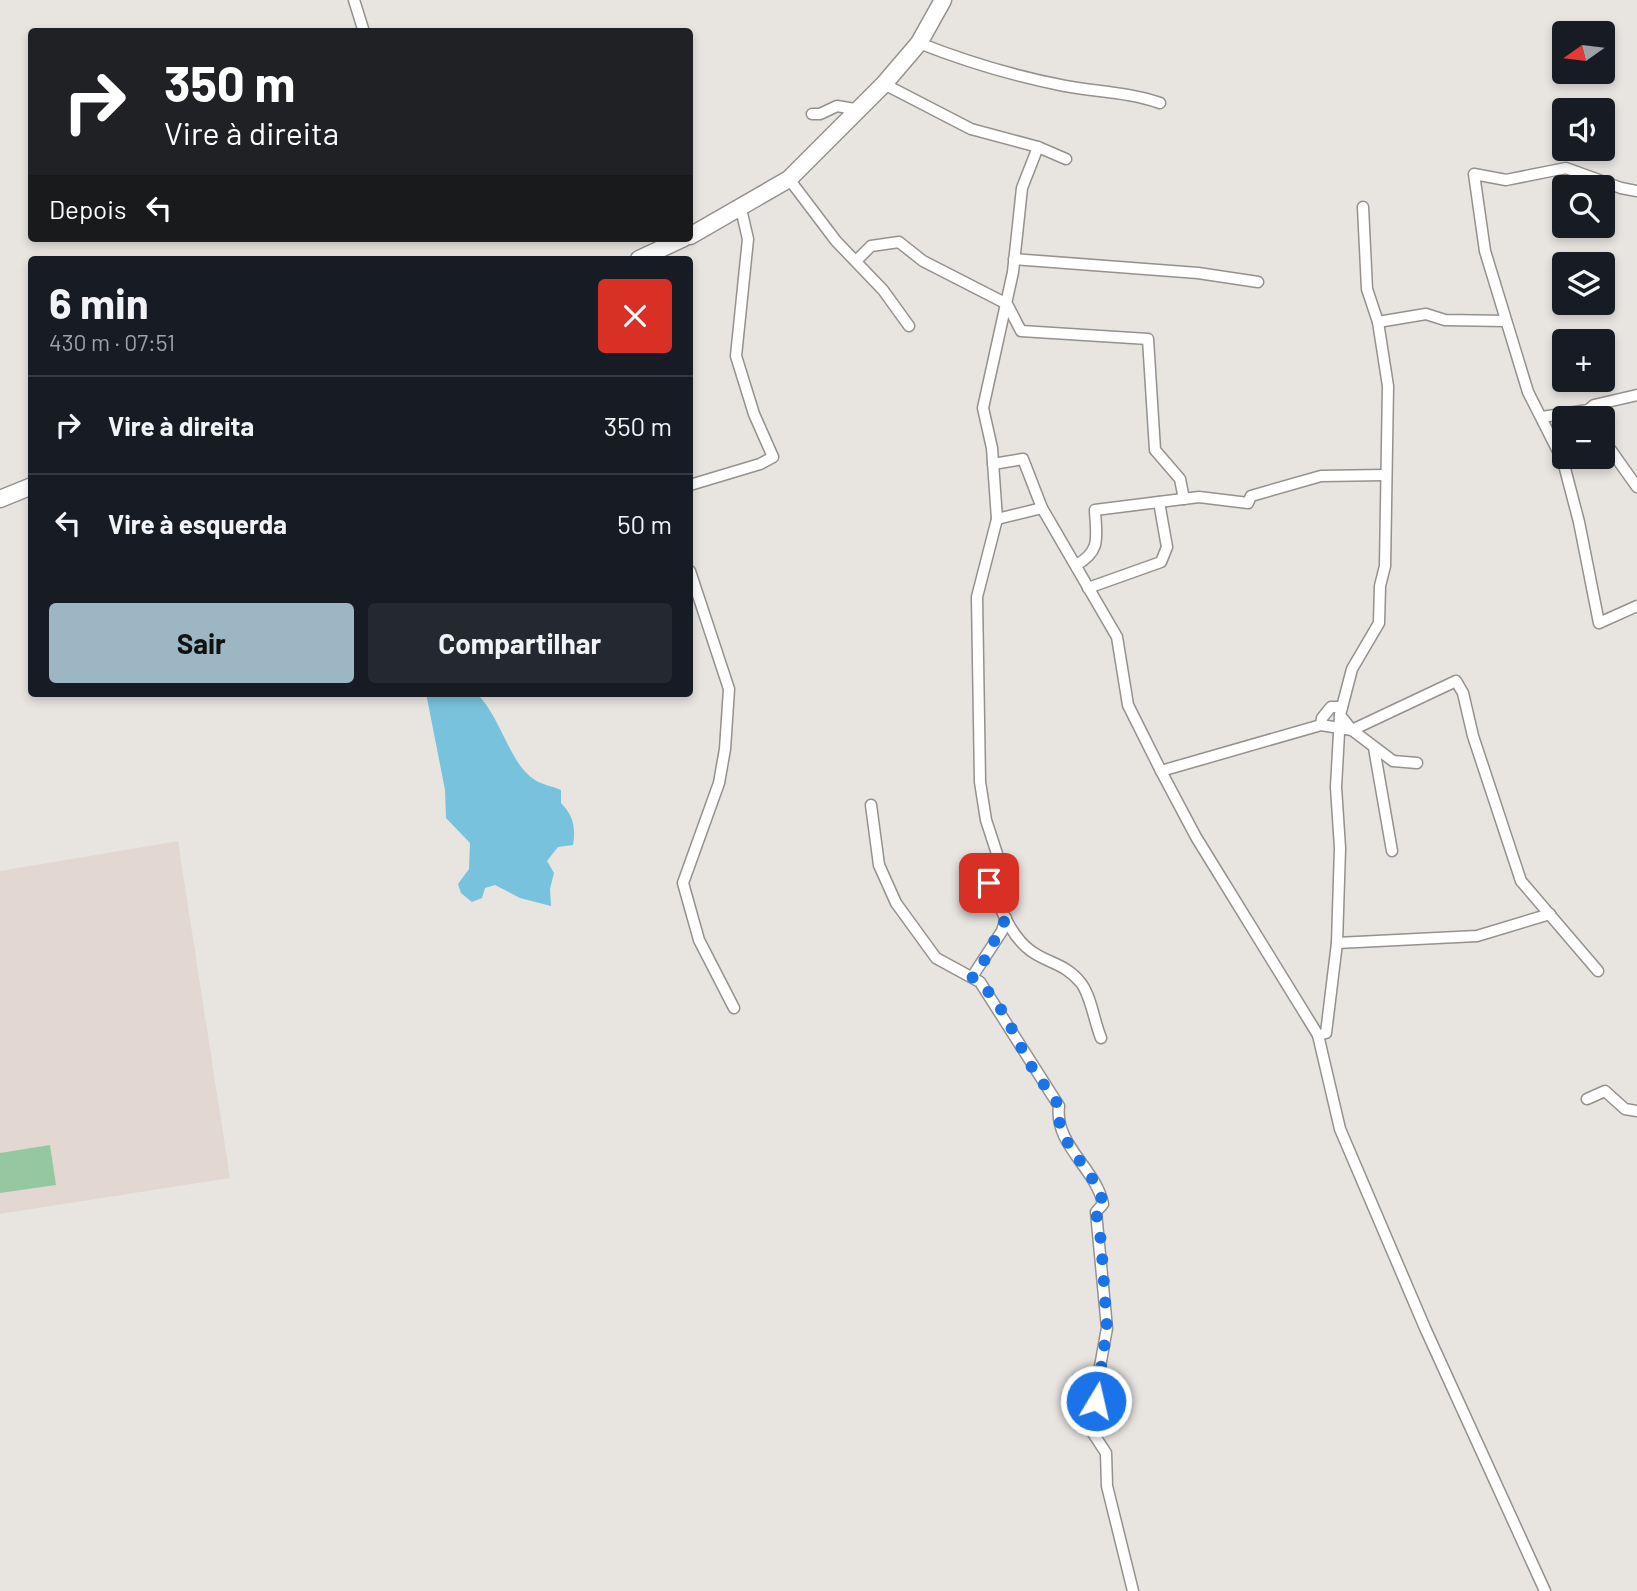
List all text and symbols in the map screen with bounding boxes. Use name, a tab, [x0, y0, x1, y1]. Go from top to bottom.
north arrow	[1552, 21, 1615, 84]
map controls	[1552, 21, 1615, 469]
text: 350 m	[164, 53, 296, 112]
icon: right	[49, 56, 140, 147]
button: sound	[1552, 98, 1615, 161]
text: Vire à direita	[164, 113, 339, 151]
button: search	[1552, 175, 1615, 238]
icon: left	[140, 189, 178, 227]
text: Depois	[49, 193, 126, 224]
button: layers	[1552, 252, 1615, 315]
text: 6 min	[49, 277, 149, 327]
button: close	[598, 279, 672, 353]
text: 430 m · 07:51	[49, 328, 175, 356]
button: +	[1552, 329, 1615, 392]
icon: right	[49, 406, 87, 444]
button: −	[1552, 406, 1615, 469]
text: Vire à direita	[108, 410, 254, 441]
text: 350 m	[604, 410, 672, 441]
icon: left	[49, 504, 87, 542]
text: Vire à esquerda	[108, 508, 287, 539]
text: 50 m	[617, 508, 672, 539]
button: Sair	[49, 603, 354, 683]
button: Compartilhar	[368, 603, 672, 683]
pin	[959, 853, 1019, 913]
icon: arrive	[970, 864, 1008, 902]
position arrow	[1059, 1364, 1133, 1438]

